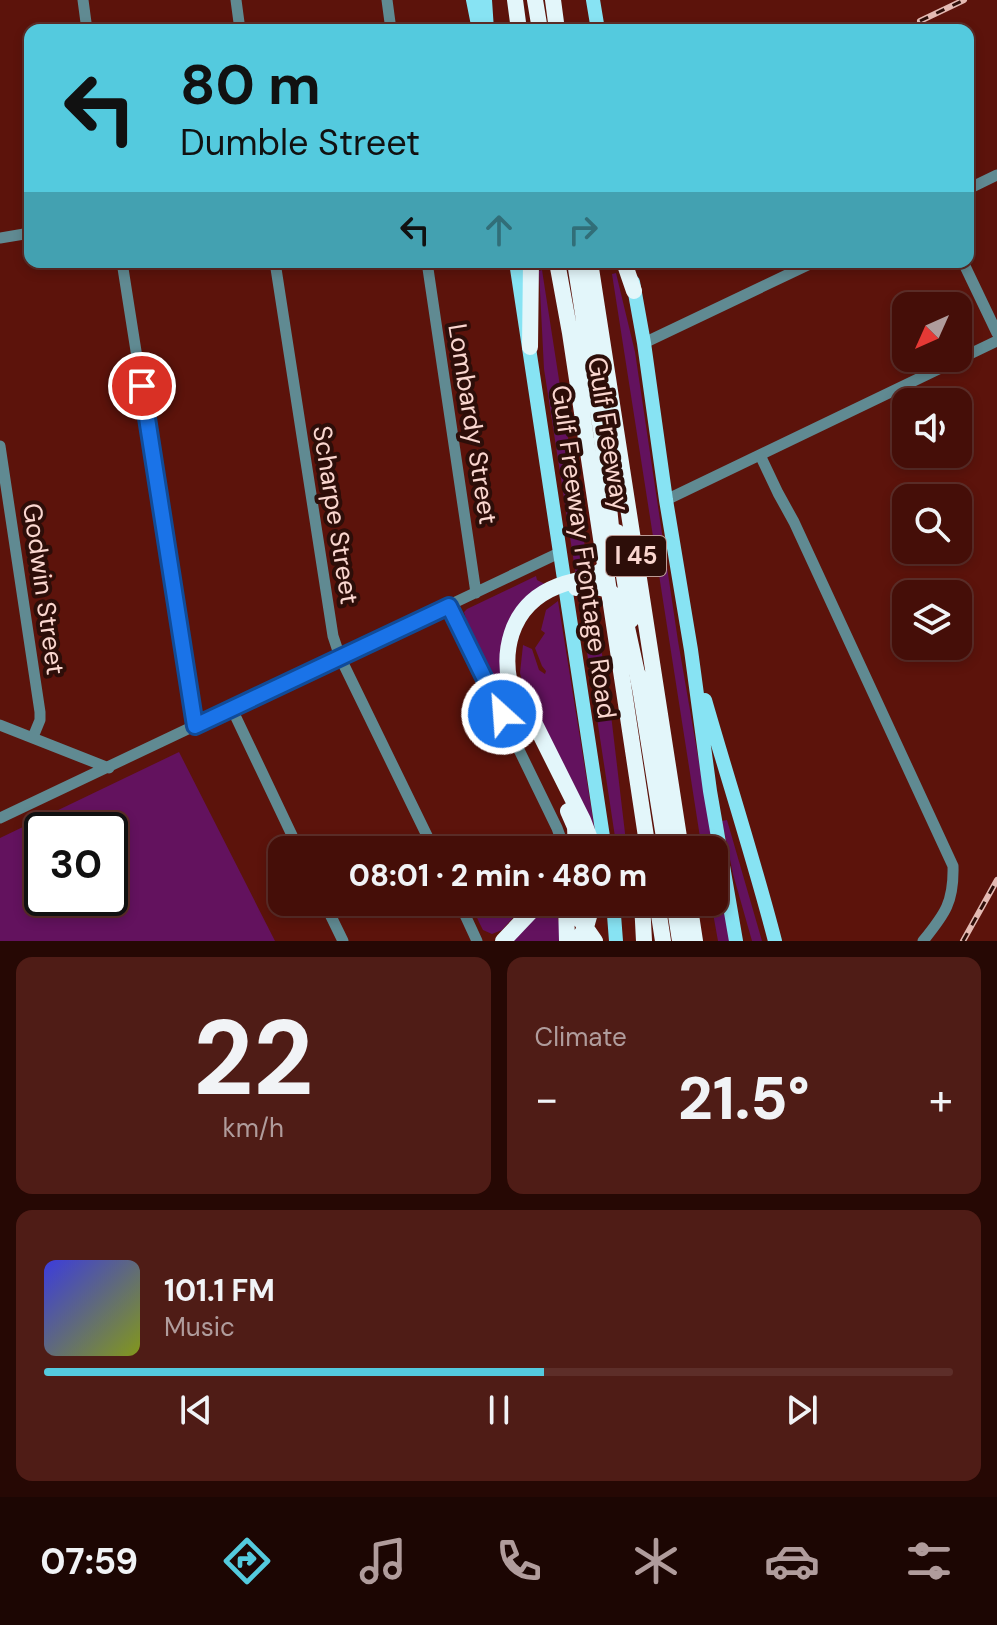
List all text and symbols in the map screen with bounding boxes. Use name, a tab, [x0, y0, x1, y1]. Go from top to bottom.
text: 80 m	[180, 48, 321, 121]
icon: left	[48, 56, 152, 160]
text: Dumble Street	[180, 119, 420, 166]
icon: left	[393, 208, 437, 252]
icon: ahead	[477, 208, 521, 252]
icon: right	[561, 208, 605, 252]
north arrow	[892, 292, 972, 372]
map controls	[892, 292, 972, 660]
street label: Lombardy Street	[440, 321, 506, 527]
pin	[108, 352, 176, 420]
street label: Gulf Freeway	[580, 354, 638, 514]
icon: arrive	[120, 364, 164, 408]
street label: Gulf Freeway Frontage Road	[544, 383, 624, 721]
button: sound	[892, 388, 972, 468]
street label: Scharpe Street	[305, 423, 367, 607]
button: search	[892, 484, 972, 564]
street label: Godwin Street	[15, 501, 73, 677]
road number: I 45	[606, 536, 666, 576]
button: layers	[892, 580, 972, 660]
position arrow	[460, 672, 544, 756]
speed limit sign: 30	[24, 812, 128, 916]
text: 08:01 · 2 min · 480 m	[349, 856, 647, 895]
text: 22	[193, 991, 313, 1126]
text: Climate	[535, 1020, 627, 1054]
text: 21.5°	[678, 1059, 810, 1138]
text: −	[535, 1070, 559, 1128]
text: +	[929, 1070, 953, 1128]
text: km/h	[223, 1111, 284, 1145]
text: 101.1 FM	[164, 1271, 275, 1310]
text: Music	[164, 1310, 235, 1344]
icon: previous	[174, 1388, 218, 1432]
icon: pause	[477, 1388, 521, 1432]
icon: next	[780, 1388, 824, 1432]
icon: directions	[219, 1533, 275, 1589]
icon: music	[355, 1533, 411, 1589]
icon: phone	[491, 1533, 547, 1589]
icon: climate	[628, 1533, 684, 1589]
icon: car	[764, 1533, 820, 1589]
icon: filters	[901, 1533, 957, 1589]
text: 07:59	[40, 1538, 138, 1585]

